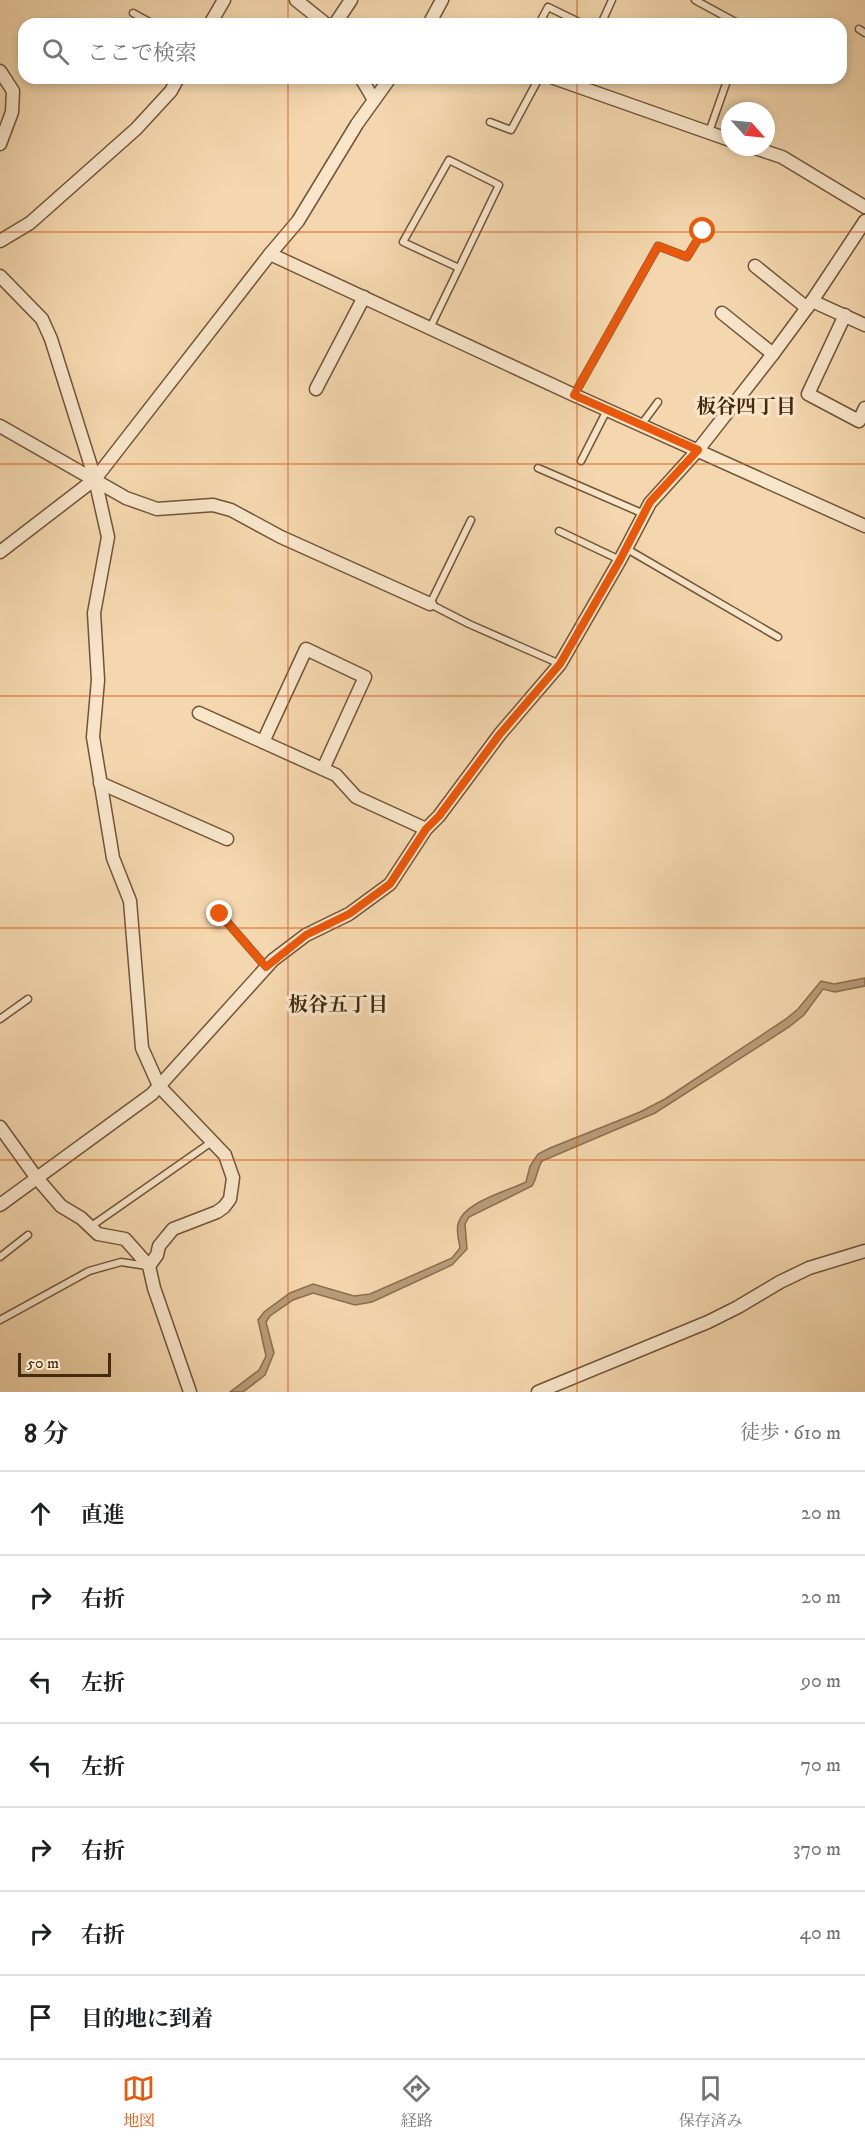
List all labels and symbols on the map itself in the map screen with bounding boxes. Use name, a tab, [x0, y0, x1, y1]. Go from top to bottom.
north arrow	[721, 102, 775, 156]
route start	[689, 217, 715, 243]
district label: 板谷四丁目	[696, 395, 796, 420]
route end	[206, 900, 232, 926]
district label: 板谷五丁目	[288, 993, 388, 1018]
scale bar	[18, 1350, 111, 1378]

